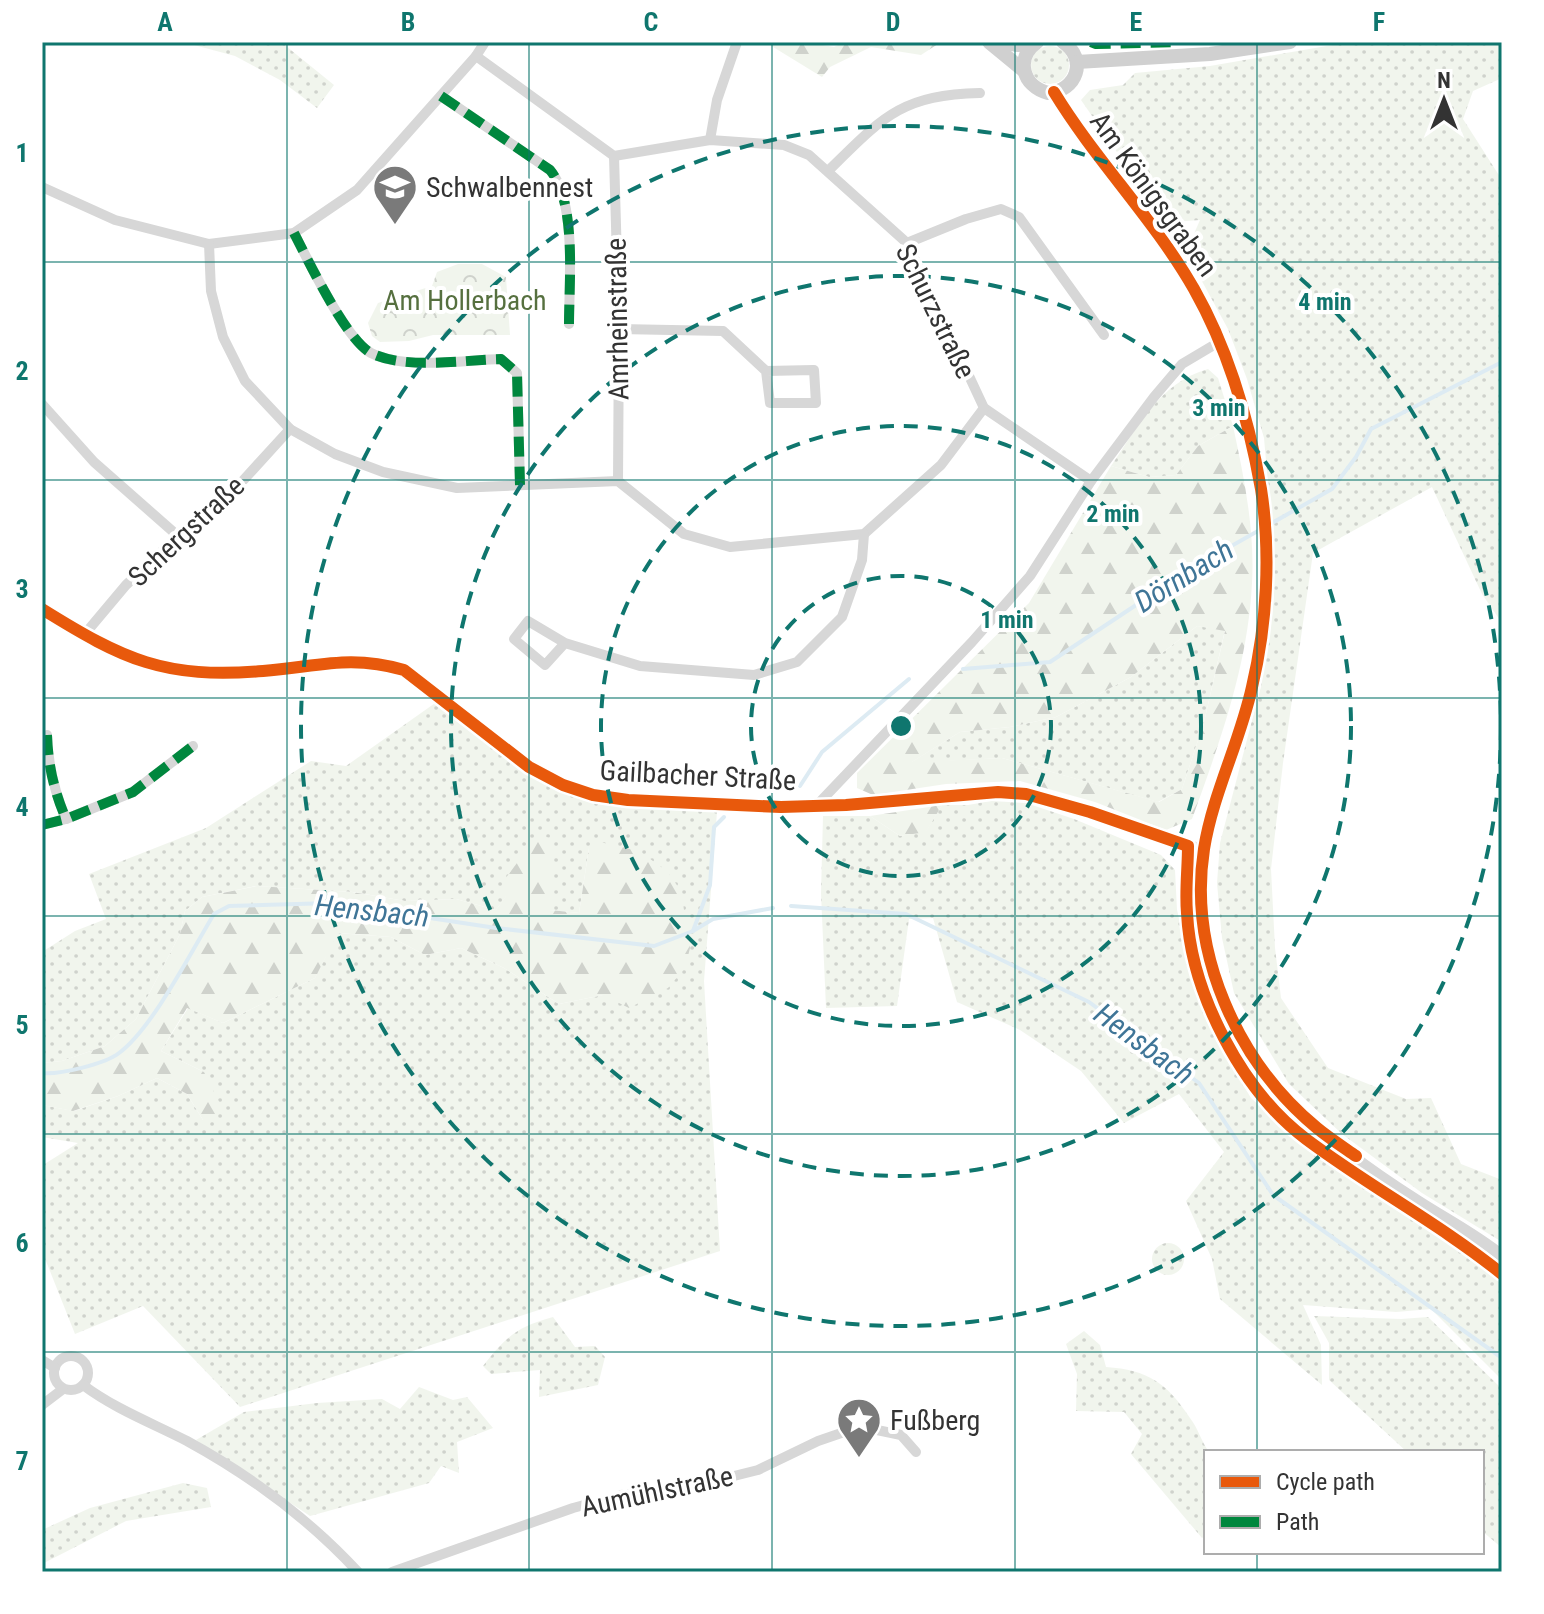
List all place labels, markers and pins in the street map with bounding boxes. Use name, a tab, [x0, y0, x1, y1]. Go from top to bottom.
school or university icon: Schwalbennest	[371, 163, 419, 226]
place label: Schwalbennest	[426, 171, 593, 204]
centre of rings	[887, 712, 915, 740]
place icon: Fußberg	[835, 1396, 883, 1459]
place label: Fußberg	[890, 1404, 980, 1437]

